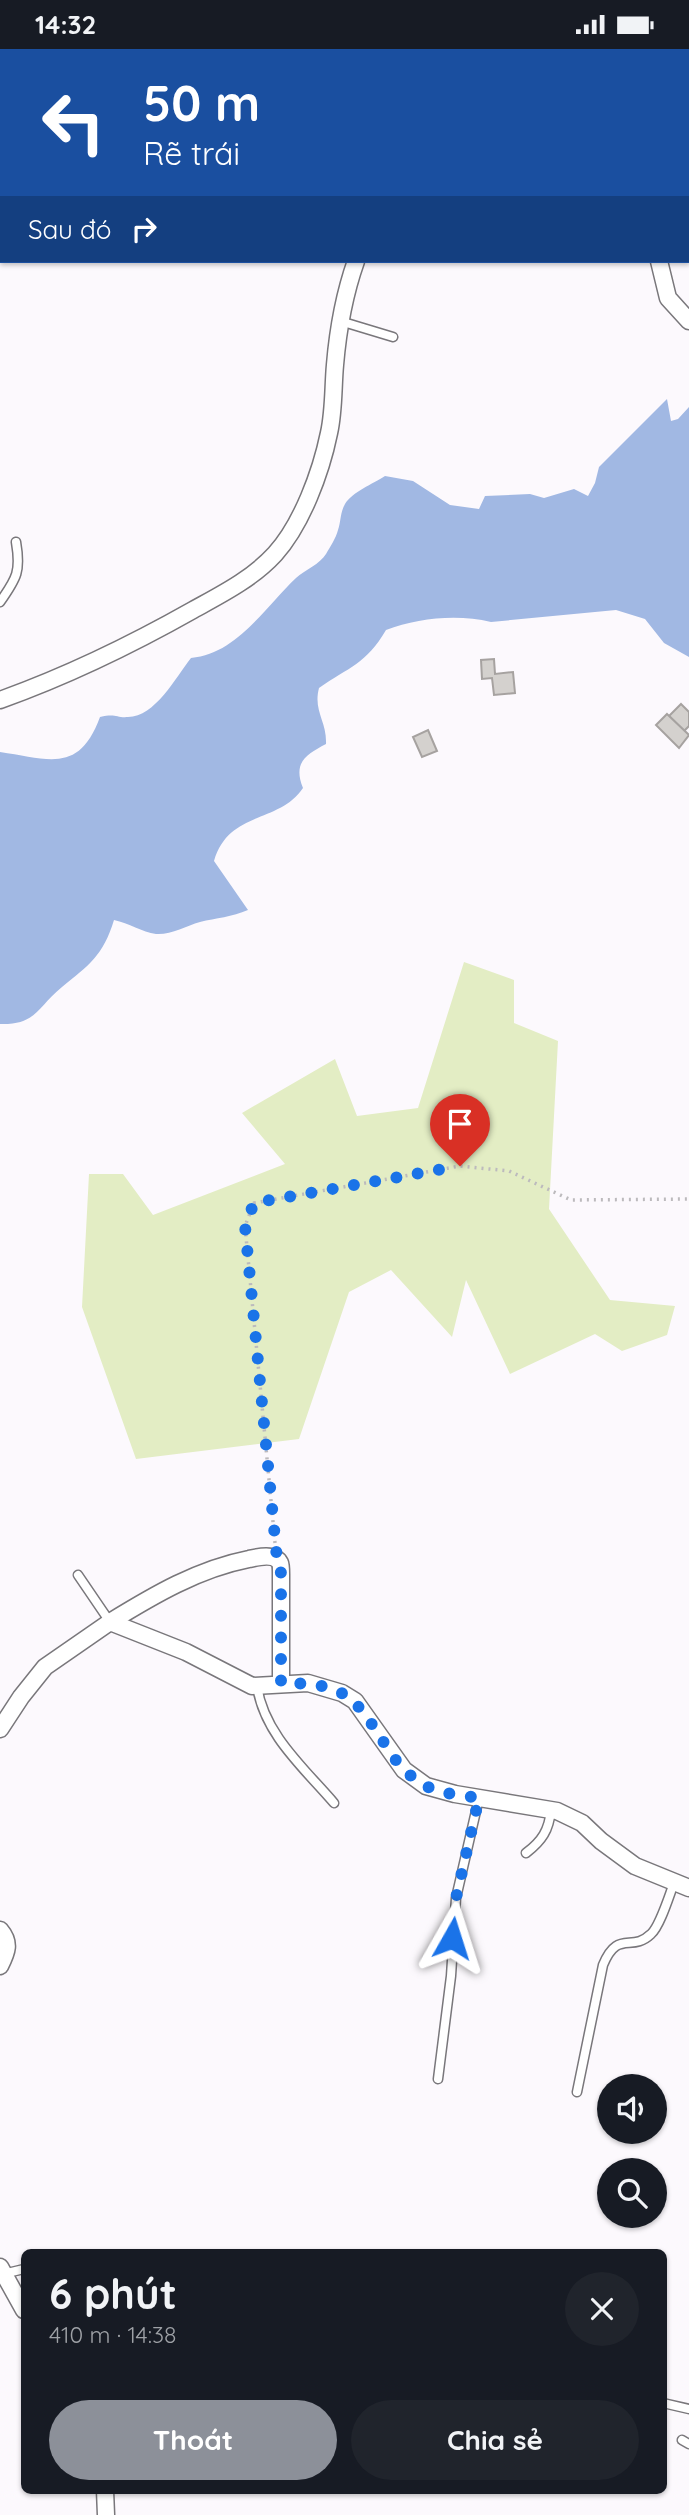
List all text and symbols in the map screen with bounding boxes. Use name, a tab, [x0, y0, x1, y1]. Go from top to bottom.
text: 14:32	[35, 8, 96, 41]
text: 50 m	[143, 72, 260, 133]
icon: left	[28, 77, 119, 168]
text: Rẽ trái	[143, 133, 240, 173]
icon: right	[125, 210, 163, 248]
text: Sau đó	[28, 213, 111, 246]
pin	[430, 1094, 490, 1166]
icon: arrive	[441, 1105, 479, 1143]
position arrow	[415, 1901, 489, 1975]
map controls	[597, 2074, 667, 2228]
button: sound	[597, 2074, 667, 2144]
button: search	[597, 2158, 667, 2228]
text: 6 phút	[49, 2267, 177, 2320]
button: close	[565, 2272, 639, 2346]
text: 410 m · 14:38	[49, 2320, 177, 2349]
button: Thoát	[49, 2400, 337, 2480]
button: Chia sẻ	[351, 2400, 639, 2480]

